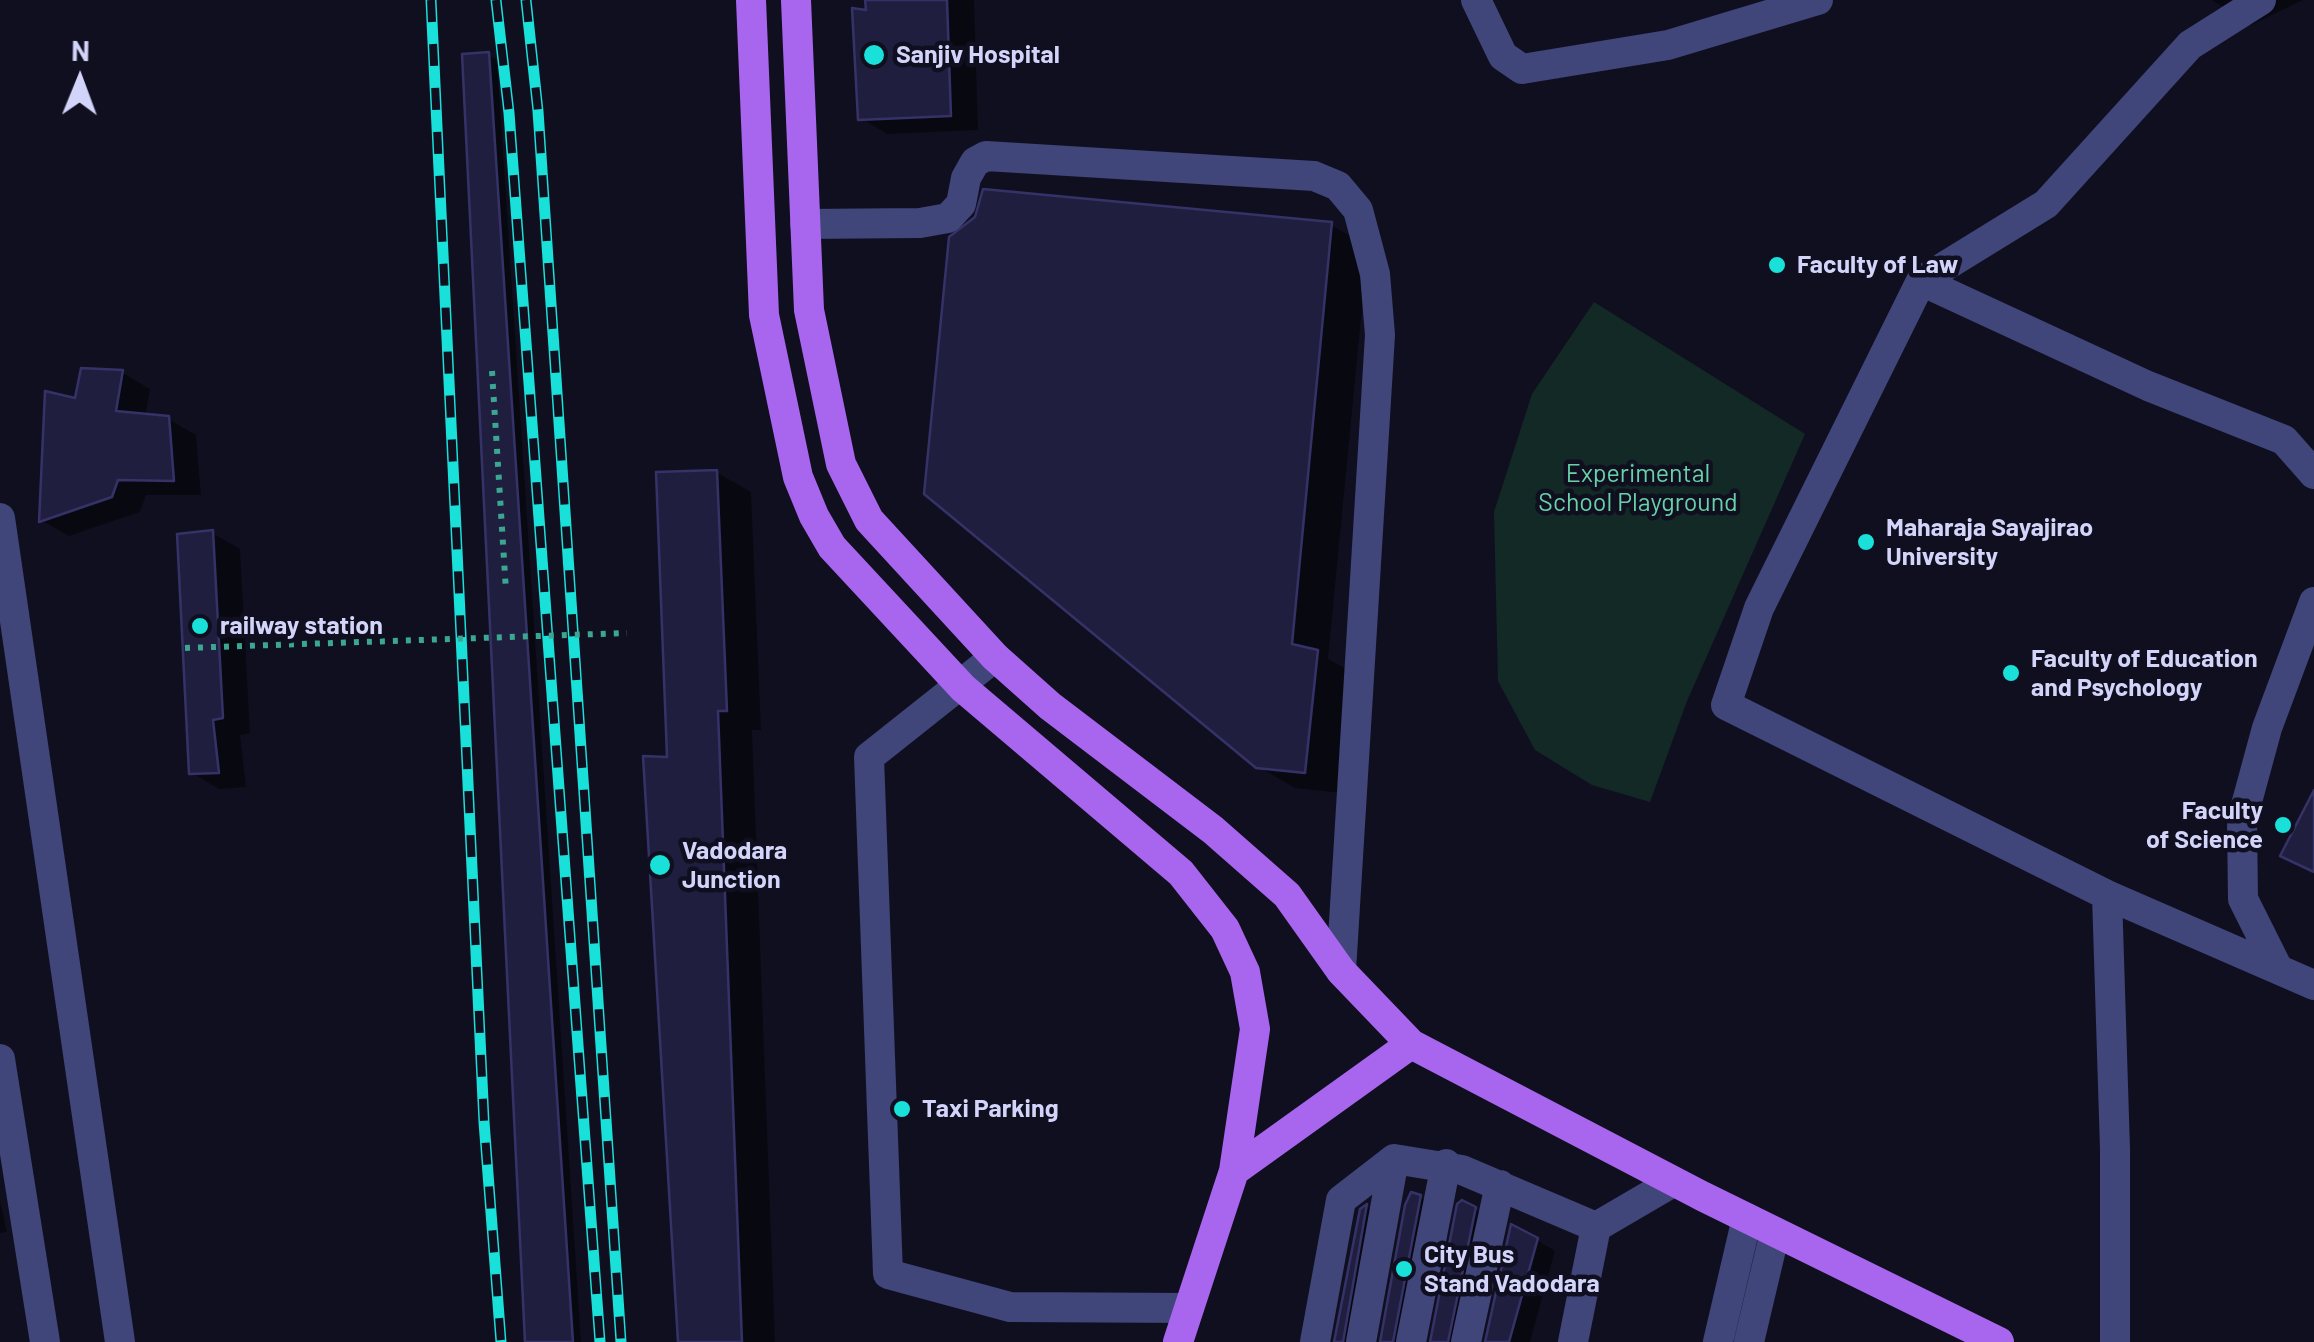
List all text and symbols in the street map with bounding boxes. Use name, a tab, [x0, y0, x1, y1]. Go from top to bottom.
north arrow	[30, 30, 130, 130]
text: N	[71, 33, 90, 67]
place label: Sanjiv Hospital	[896, 40, 1060, 70]
marker: Sanjiv Hospital	[861, 42, 887, 68]
place label: Faculty of Law	[1797, 250, 1958, 280]
marker: Faculty of Law	[1766, 254, 1788, 276]
park label: Experimental School Playground	[1538, 459, 1738, 518]
place label: Maharaja Sayajirao University	[1886, 513, 2093, 572]
marker: Maharaja Sayajirao University	[1855, 531, 1877, 553]
place label: railway station	[220, 611, 383, 641]
marker: railway station	[189, 615, 211, 637]
place label: Faculty of Education and Psychology	[2031, 644, 2258, 703]
marker: Faculty of Education and Psychology	[2000, 662, 2022, 684]
place label: Faculty of Science	[2146, 796, 2263, 855]
marker: Faculty of Science	[2272, 814, 2294, 836]
place label: Vadodara Junction	[682, 836, 787, 895]
marker: Vadodara Junction	[647, 852, 673, 878]
place label: Taxi Parking	[922, 1094, 1059, 1124]
marker: Taxi Parking	[891, 1098, 913, 1120]
place label: City Bus Stand Vadodara	[1424, 1240, 1600, 1299]
marker: City Bus Stand Vadodara	[1393, 1258, 1415, 1280]

